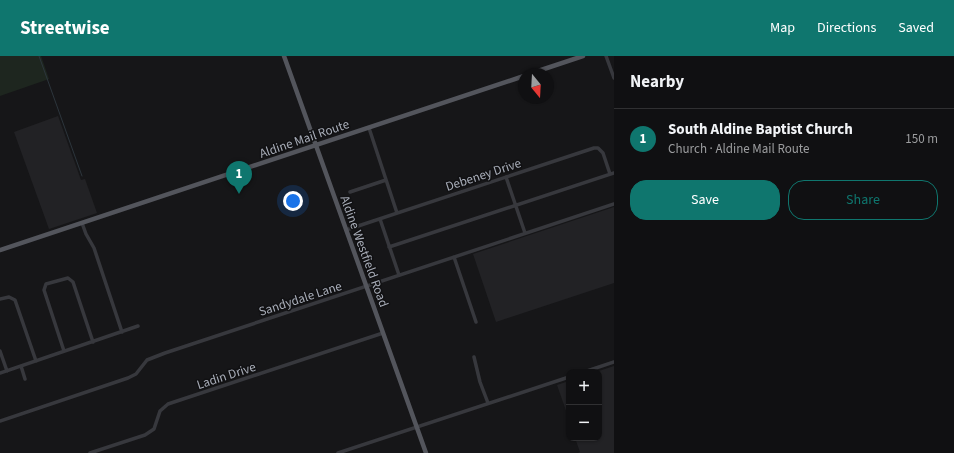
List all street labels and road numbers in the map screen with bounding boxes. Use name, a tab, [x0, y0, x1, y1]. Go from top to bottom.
street label: Aldine Mail Route	[257, 115, 352, 163]
street label: Debeney Drive	[443, 154, 523, 196]
street label: Aldine Westfield Road	[335, 193, 393, 310]
street label: Sandydale Lane	[256, 277, 344, 321]
street label: Ladin Drive	[194, 358, 258, 394]

